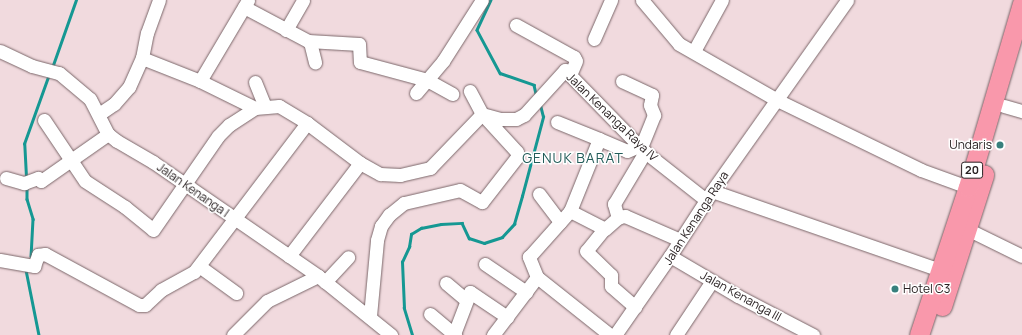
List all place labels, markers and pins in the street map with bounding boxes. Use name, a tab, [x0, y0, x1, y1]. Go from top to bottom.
place label: Undaris	[949, 138, 992, 152]
marker: Undaris	[995, 140, 1005, 150]
place label: Hotel C3	[903, 282, 950, 296]
marker: Hotel C3	[890, 284, 900, 294]

